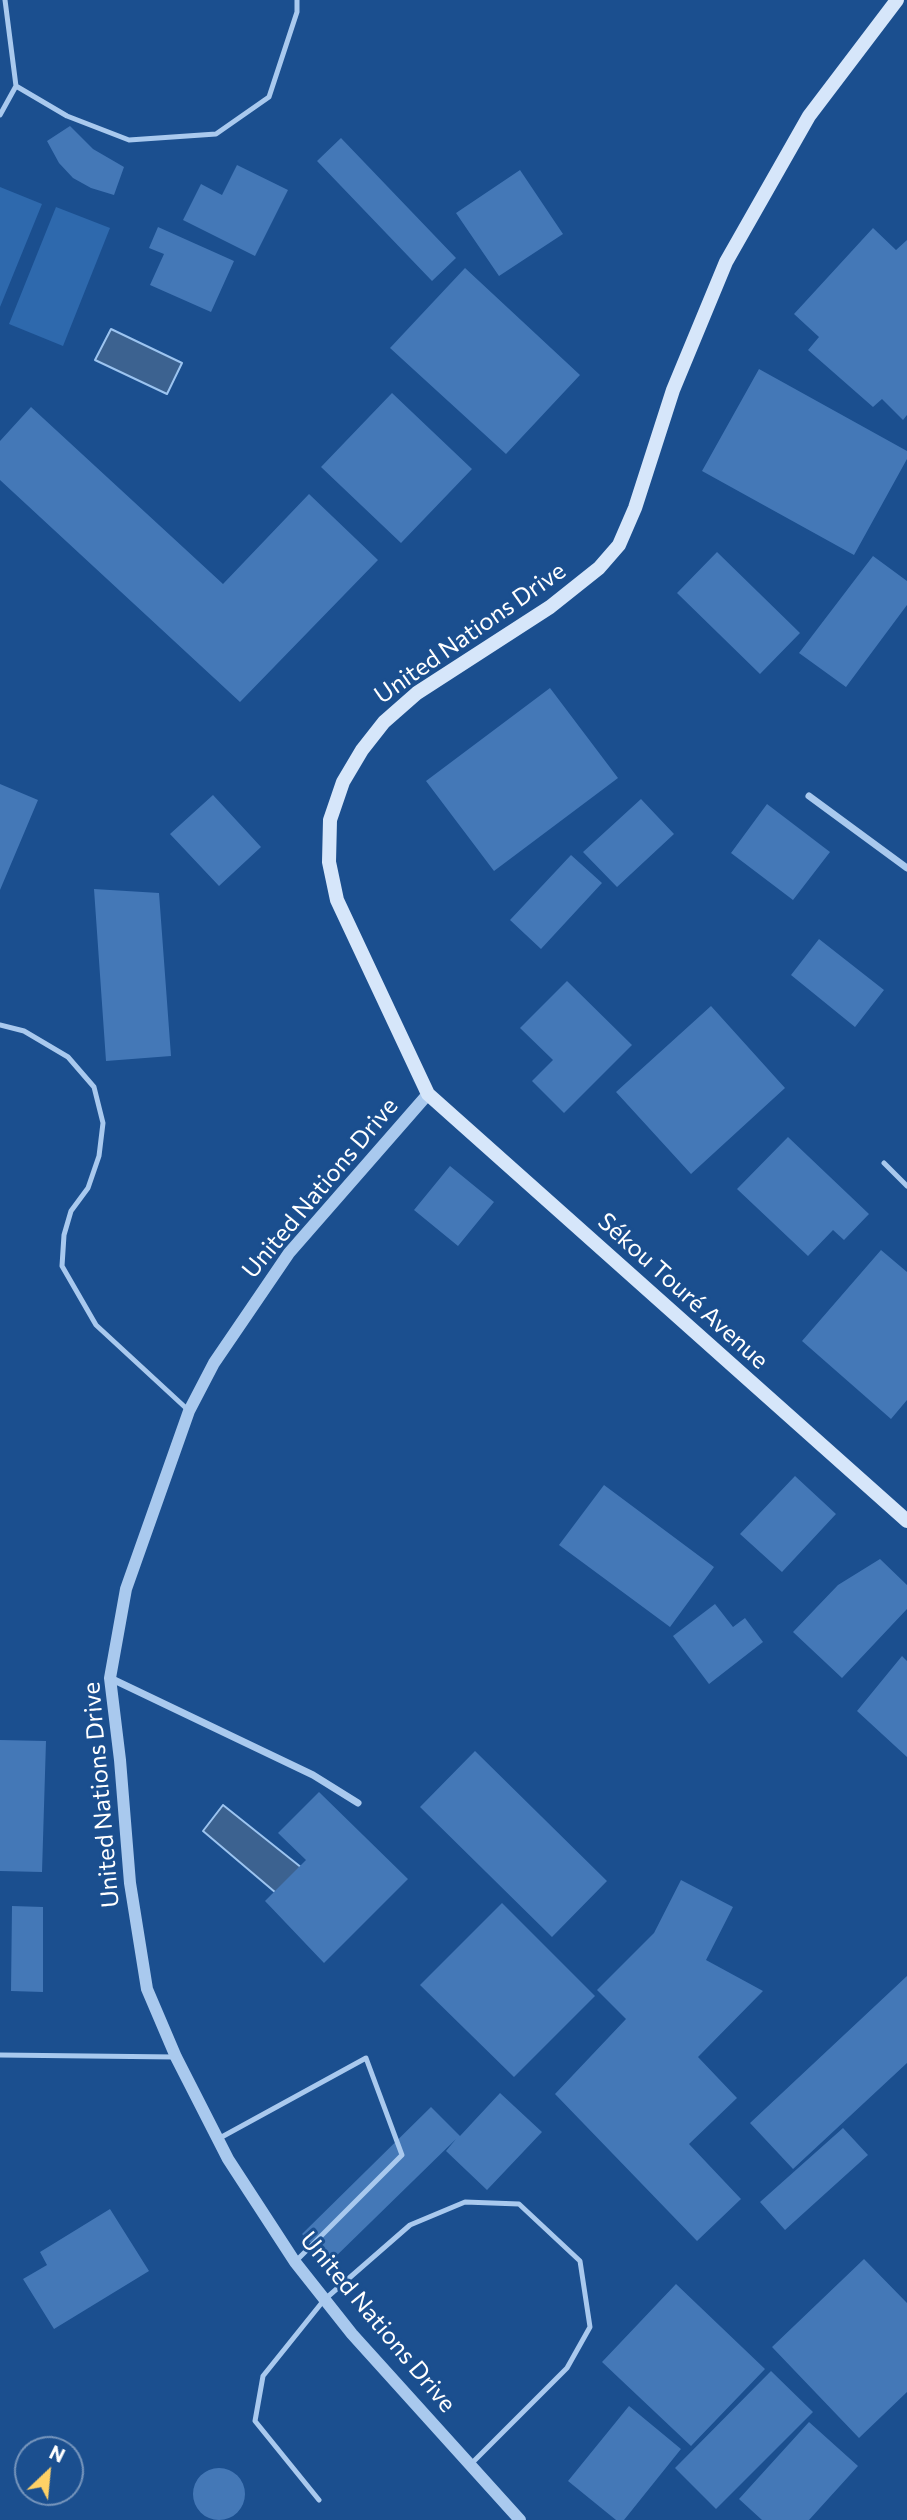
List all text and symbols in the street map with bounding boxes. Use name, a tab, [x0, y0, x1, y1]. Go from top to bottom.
street label: United Nations Drive	[369, 556, 571, 710]
street label: United Nations Drive	[236, 1092, 404, 1284]
street label: Sékou Touré Avenue	[592, 1207, 774, 1375]
street label: United Nations Drive	[77, 1681, 125, 1909]
street label: United Nations Drive	[294, 2226, 462, 2418]
north arrow	[14, 2436, 84, 2506]
text: N	[46, 2440, 69, 2467]

